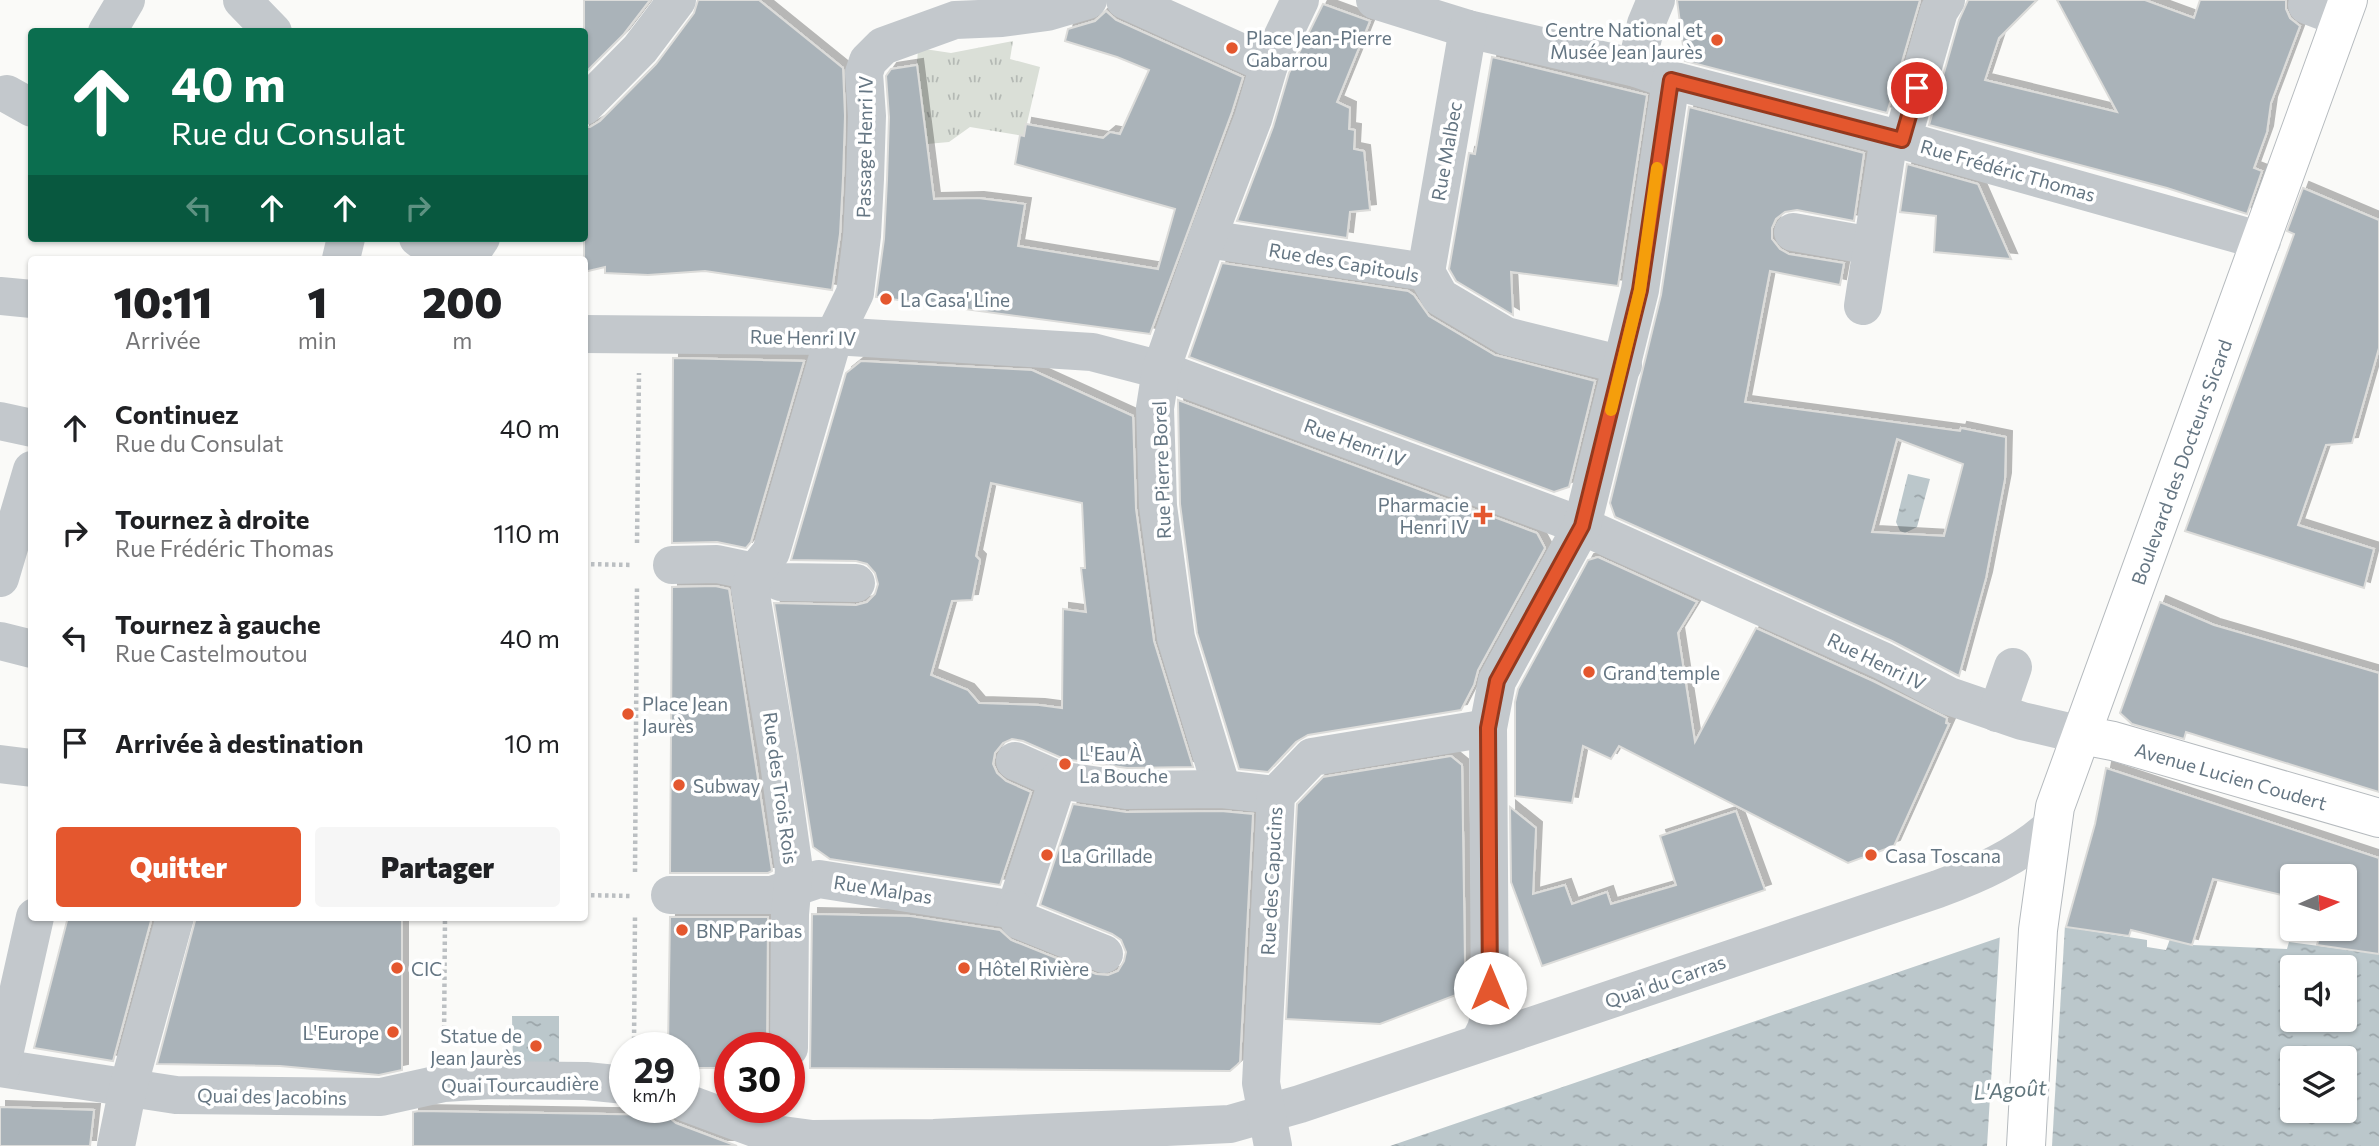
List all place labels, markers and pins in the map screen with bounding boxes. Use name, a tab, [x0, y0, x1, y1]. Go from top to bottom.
place label: Centre National et Musée Jean Jaurès	[1545, 18, 1703, 63]
place label: Place Jean-Pierre Gabarrou	[1246, 26, 1392, 71]
marker: Centre National et Musée Jean Jaurès	[1709, 32, 1725, 48]
marker: Place Jean-Pierre Gabarrou	[1224, 40, 1240, 56]
pin	[1887, 58, 1947, 118]
place label: La Casa' Line	[900, 288, 1010, 311]
marker: La Casa' Line	[878, 291, 894, 307]
place label: Pharmacie Henri IV	[1378, 493, 1469, 538]
marker: Pharmacie Henri IV	[1475, 507, 1491, 523]
place label: Grand temple	[1603, 661, 1720, 684]
marker: Grand temple	[1581, 664, 1597, 680]
place label: Place Jean Jaurès	[642, 692, 728, 737]
marker: Place Jean Jaurès	[620, 706, 636, 722]
place label: L'Eau À La Bouche	[1079, 742, 1168, 787]
marker: L'Eau À La Bouche	[1057, 756, 1073, 772]
place label: Subway	[693, 774, 760, 797]
marker: Subway	[671, 777, 687, 793]
place label: La Grillade	[1061, 844, 1152, 867]
place label: Casa Toscana	[1885, 844, 2001, 867]
marker: La Grillade	[1039, 847, 1055, 863]
marker: Casa Toscana	[1863, 847, 1879, 863]
place label: BNP Paribas	[696, 919, 802, 942]
marker: BNP Paribas	[674, 922, 690, 938]
place label: CIC	[411, 957, 442, 980]
place label: Hôtel Rivière	[978, 957, 1089, 980]
marker: CIC	[389, 960, 405, 976]
marker: Hôtel Rivière	[956, 960, 972, 976]
place label: L'Europe	[303, 1021, 379, 1044]
marker: L'Europe	[385, 1024, 401, 1040]
place label: Statue de Jean Jaurès	[430, 1024, 522, 1069]
marker: Statue de Jean Jaurès	[528, 1038, 544, 1054]

